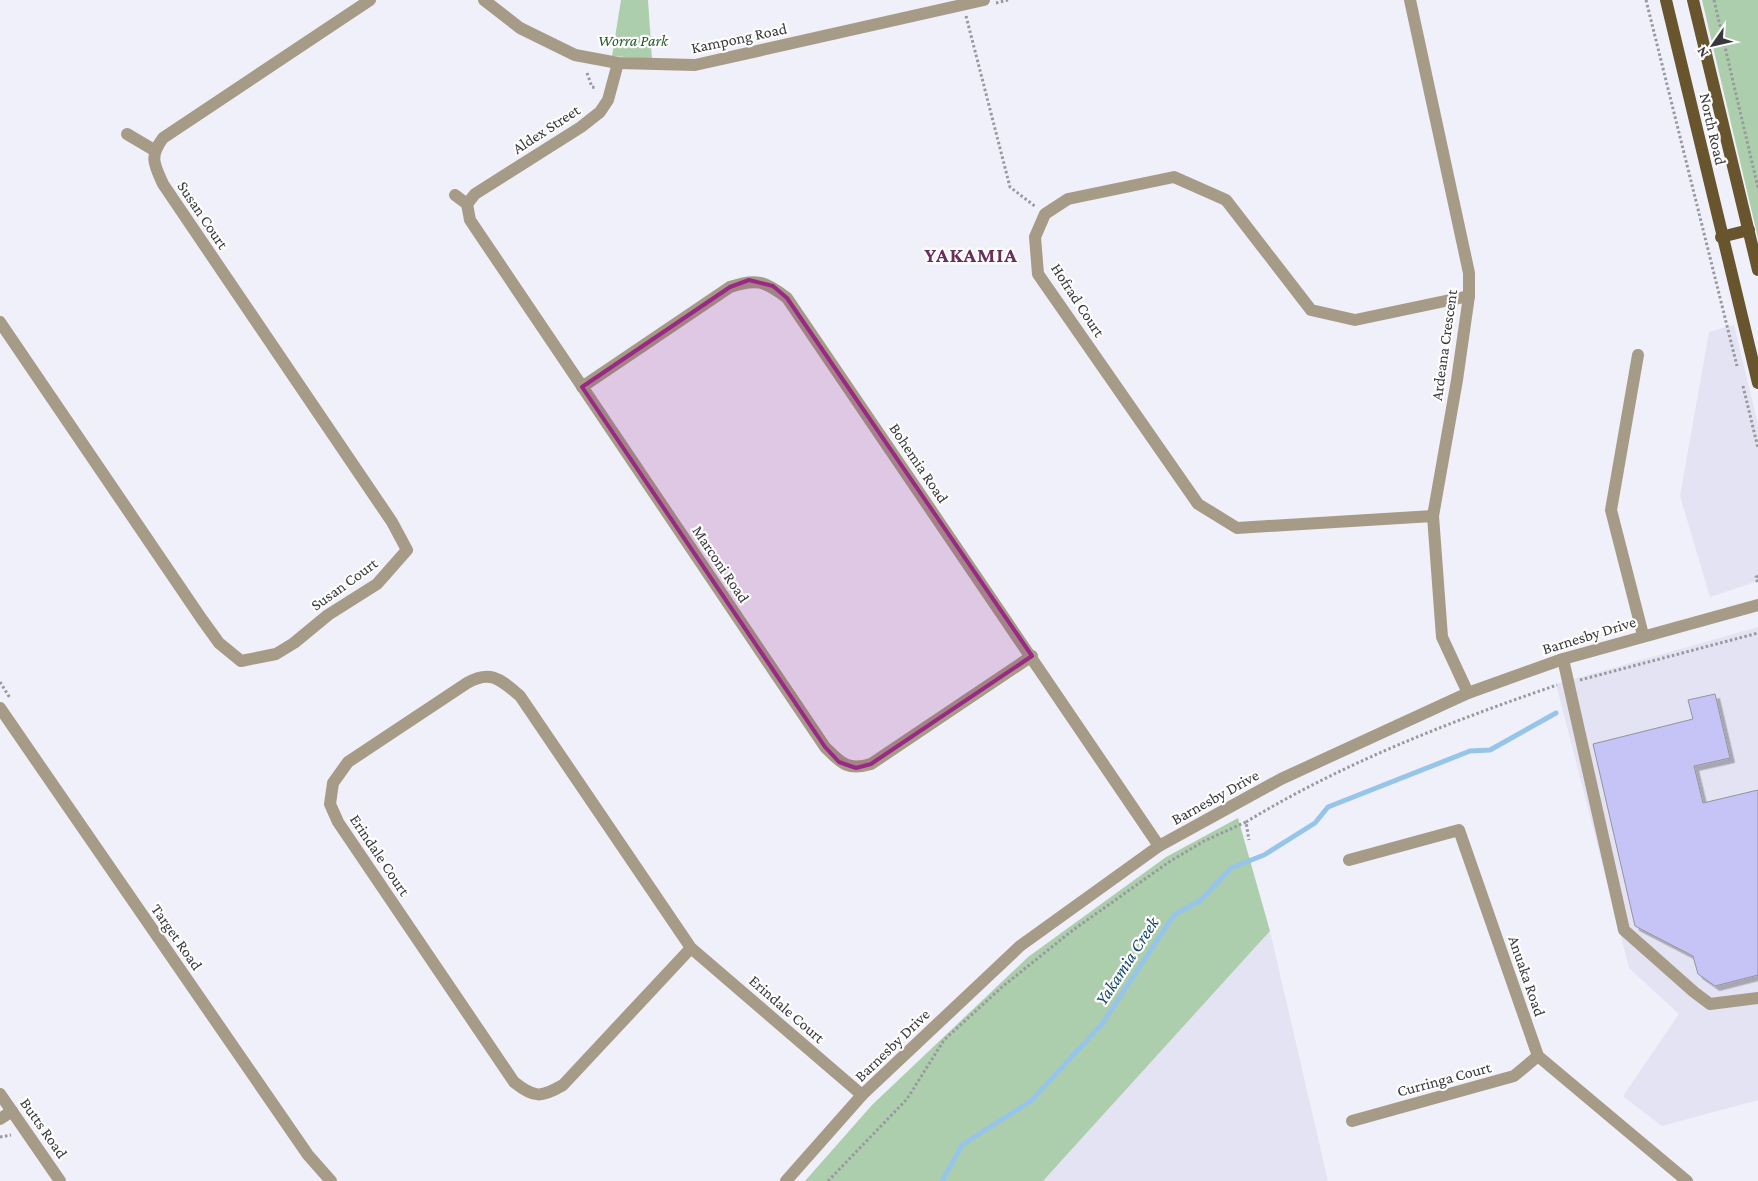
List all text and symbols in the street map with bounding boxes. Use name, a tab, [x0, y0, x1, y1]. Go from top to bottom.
street label: Kampong Road	[690, 19, 789, 57]
north arrow	[1688, 20, 1738, 70]
park label: Worra Park	[598, 32, 669, 49]
text: N	[1693, 43, 1712, 61]
street label: North Road	[1696, 91, 1730, 167]
street label: Aldex Street	[509, 101, 583, 157]
street label: Susan Court	[174, 178, 232, 253]
district label: YAKAMIA	[924, 243, 1018, 267]
street label: Hofrad Court	[1048, 260, 1108, 341]
street label: Ardeana Crescent	[1428, 288, 1460, 402]
street label: Bohemia Road	[886, 420, 952, 506]
street label: Marconi Road	[689, 522, 753, 606]
street label: Susan Court	[307, 554, 381, 614]
street label: Barnesby Drive	[1540, 613, 1638, 658]
street label: Barnesby Drive	[1168, 766, 1262, 829]
street label: Erindale Court	[347, 811, 414, 899]
street label: Target Road	[147, 901, 206, 974]
water label: Yakamia Creek	[1091, 912, 1163, 1009]
street label: Anuaka Road	[1505, 934, 1549, 1019]
street label: Erindale Court	[746, 972, 829, 1047]
street label: Barnesby Drive	[851, 1005, 933, 1086]
street label: Curringa Court	[1395, 1058, 1494, 1101]
street label: Butts Road	[17, 1095, 71, 1162]

